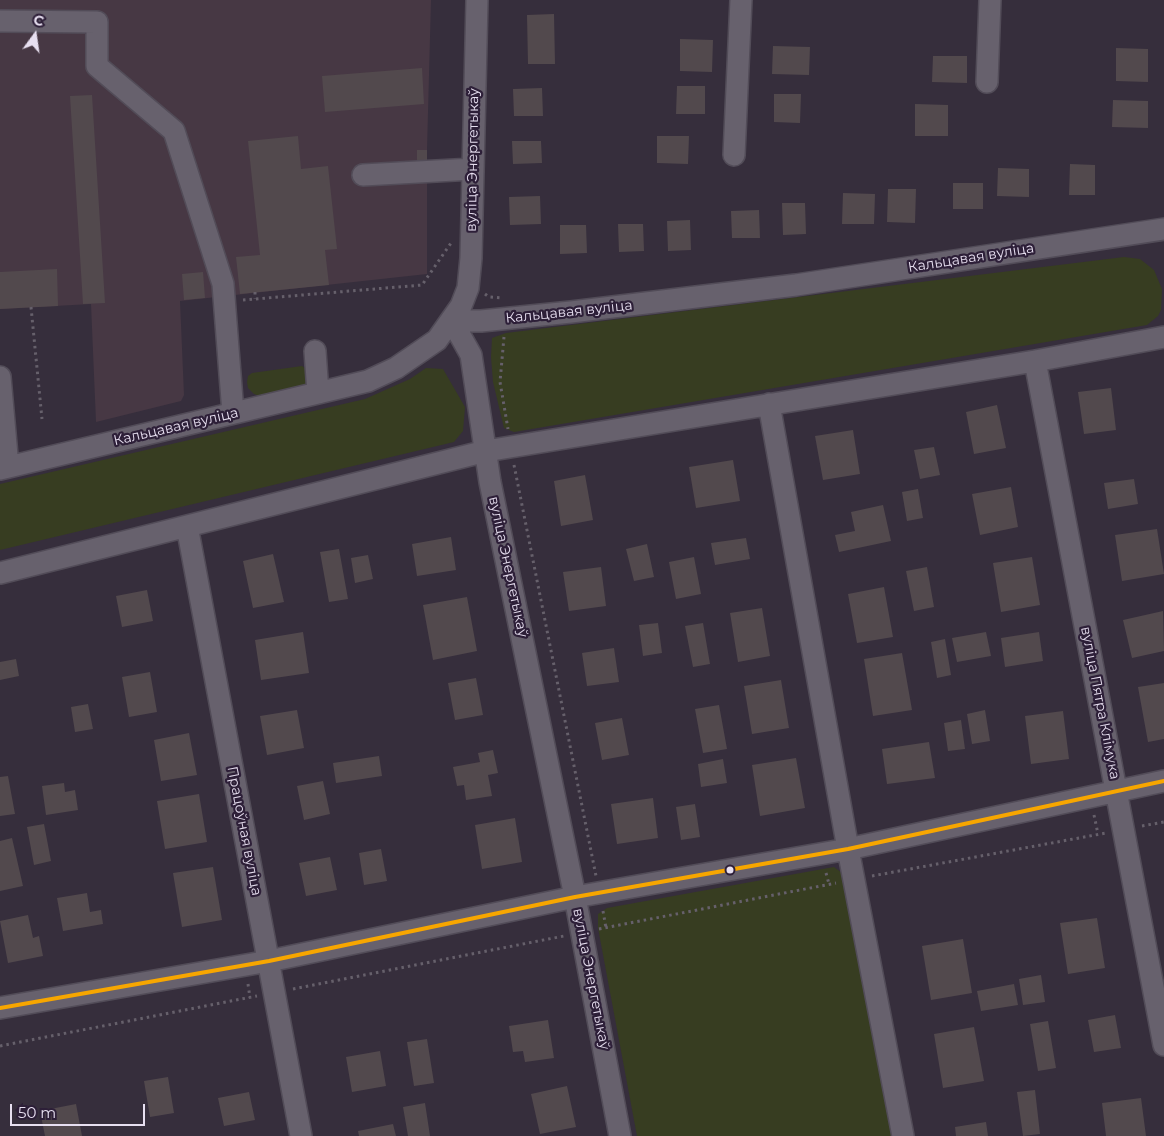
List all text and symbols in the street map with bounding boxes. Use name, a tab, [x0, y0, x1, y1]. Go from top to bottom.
north arrow	[10, 10, 60, 60]
text: С	[32, 10, 46, 30]
street label: вуліца Энергетыкаў	[463, 88, 483, 232]
street label: Кальцавая вуліца	[907, 240, 1035, 276]
street label: Кальцавая вуліца	[505, 297, 633, 327]
street label: Кальцавая вуліца	[112, 404, 240, 450]
street label: вуліца Энергетыкаў	[485, 495, 531, 639]
street label: вуліца Пятра Клімука	[1077, 625, 1123, 781]
street label: Працоўная вуліца	[223, 765, 265, 897]
unlabelled marker	[725, 865, 735, 875]
street label: вуліца Энергетыкаў	[569, 907, 613, 1051]
scale bar	[12, 1094, 148, 1126]
text: 50 m	[18, 1103, 56, 1122]

